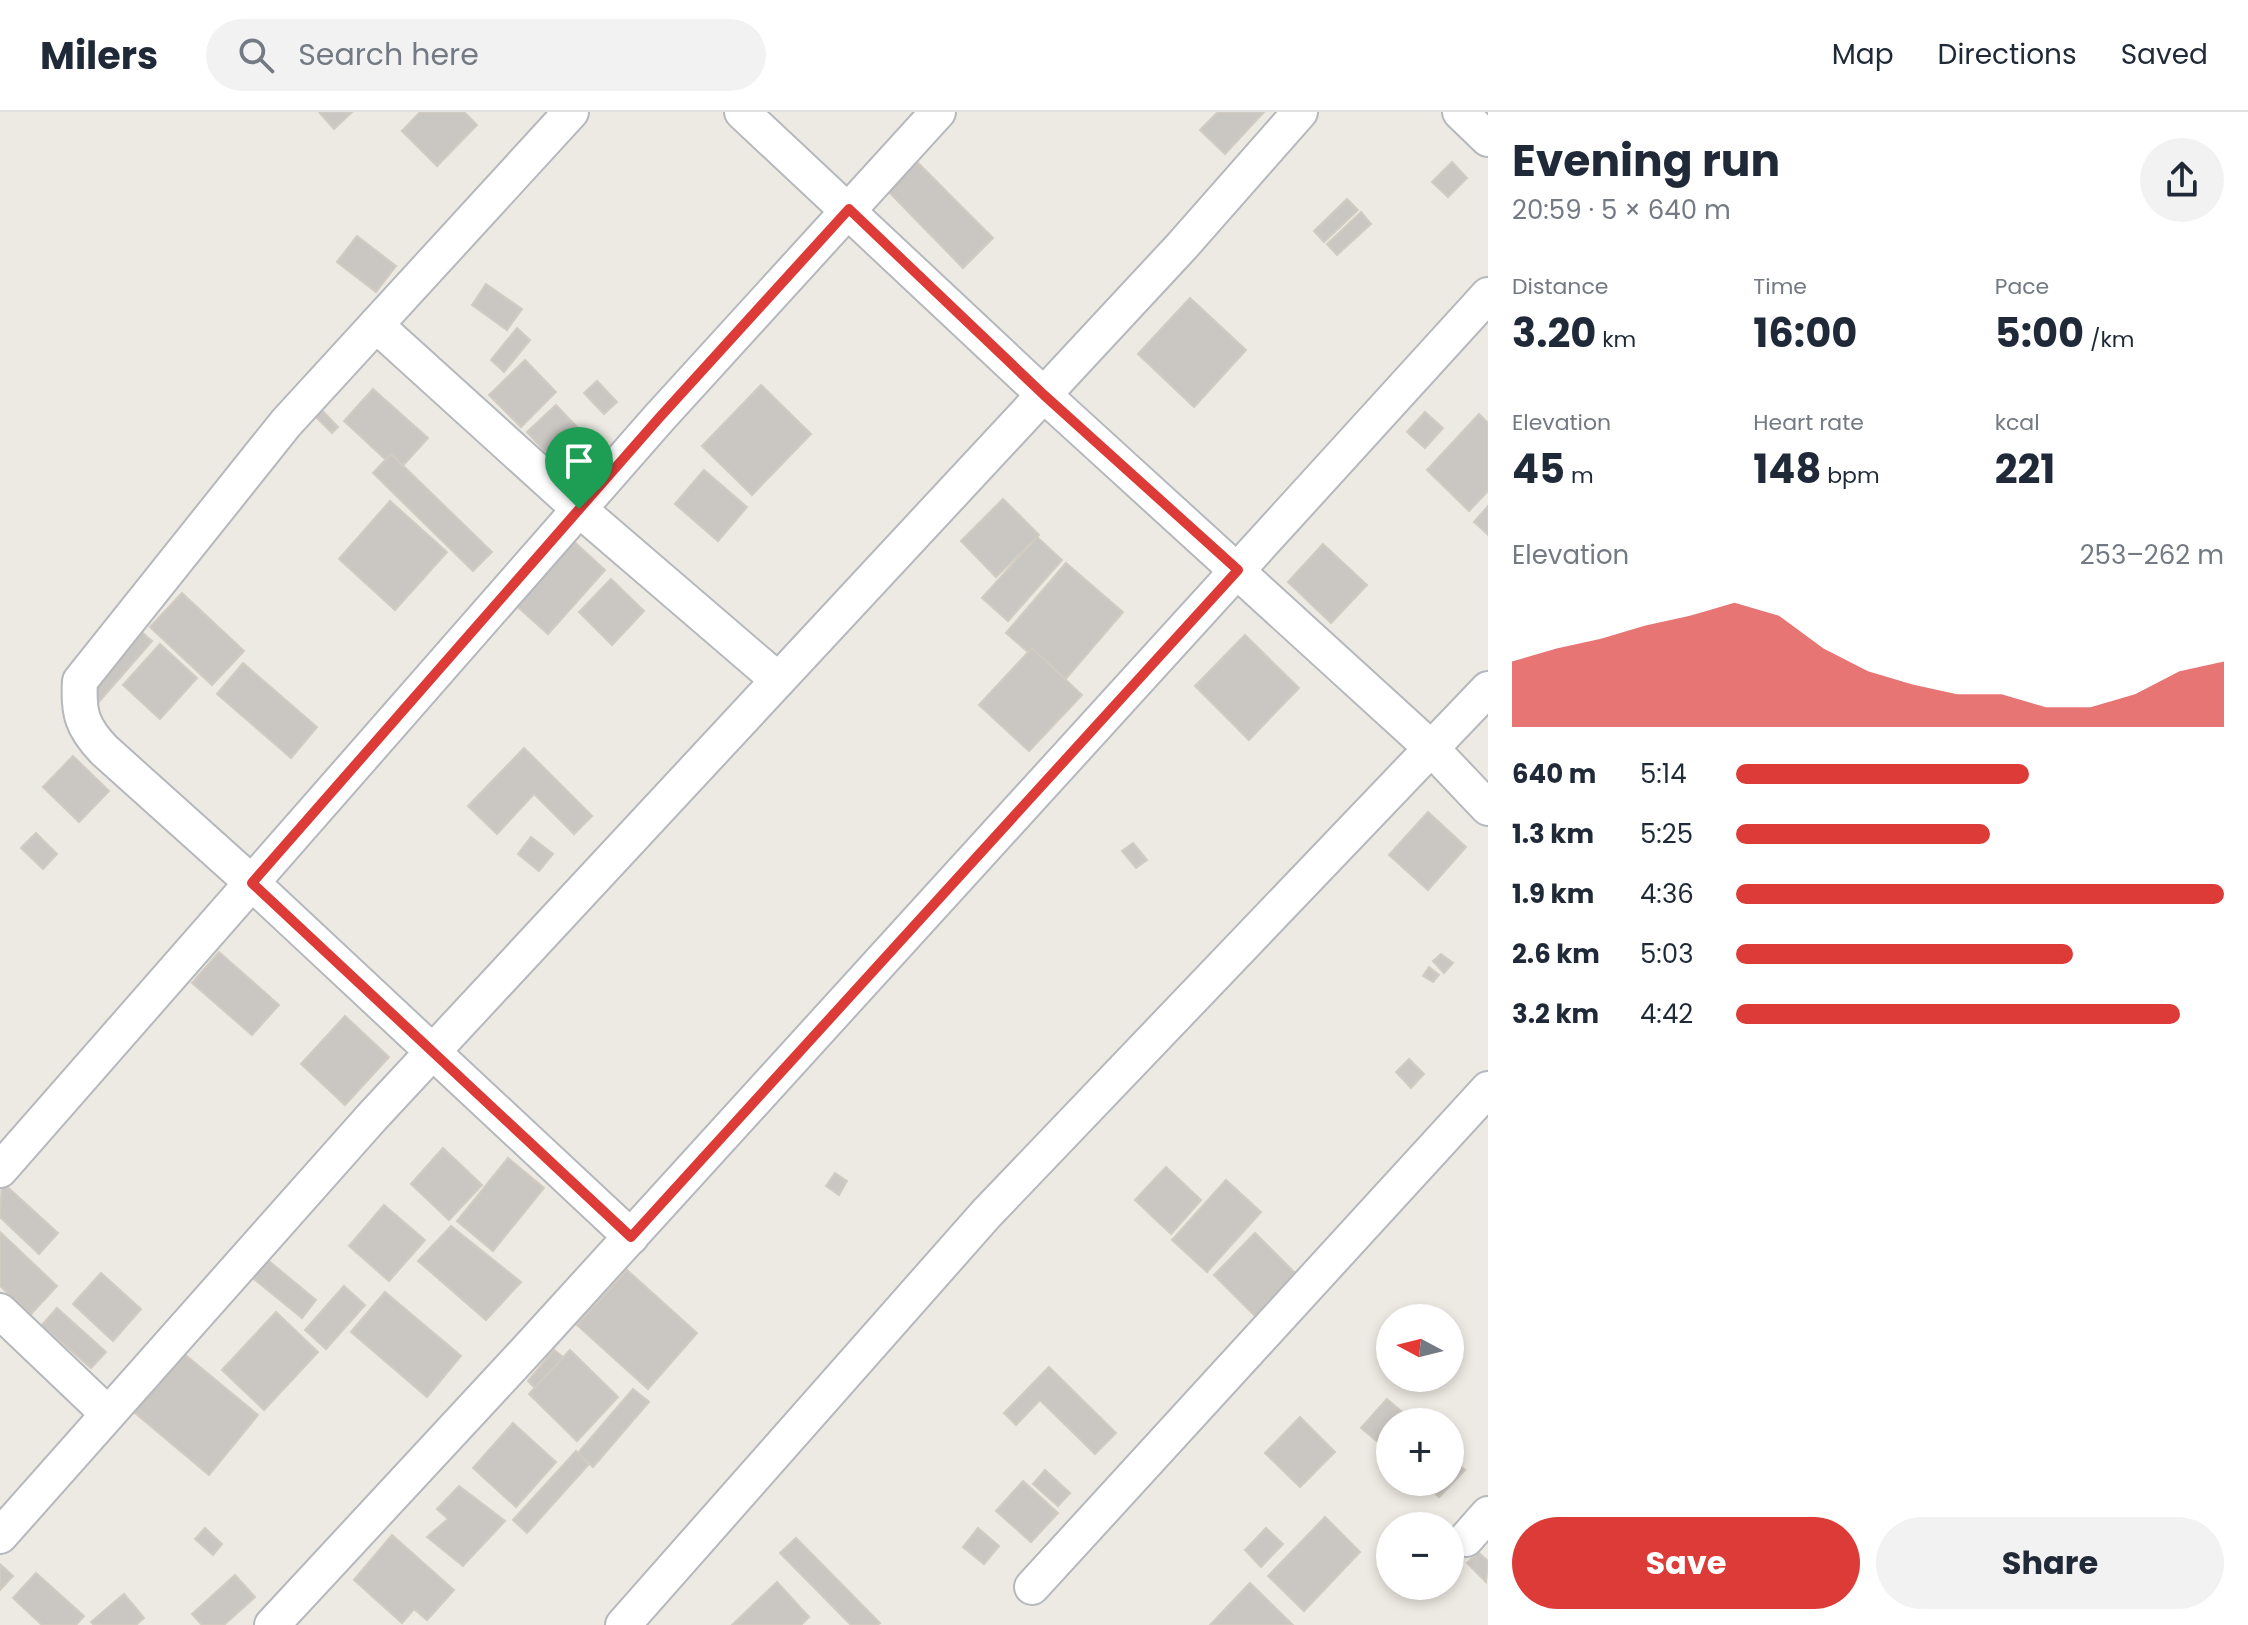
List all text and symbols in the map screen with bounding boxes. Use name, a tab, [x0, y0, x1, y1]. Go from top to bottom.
search box	[206, 19, 766, 91]
text: Milers	[40, 29, 158, 82]
icon: search	[234, 33, 278, 77]
text: Search here	[298, 33, 479, 76]
text: Map	[1832, 35, 1894, 74]
text: Directions	[1938, 35, 2077, 74]
text: Saved	[2121, 35, 2208, 74]
text: Evening run	[1512, 130, 1780, 191]
button: share	[2140, 138, 2224, 222]
text: 20:59 · 5 × 640 m	[1512, 192, 1731, 228]
text: Distance	[1512, 271, 1608, 302]
text: Time	[1753, 271, 1807, 302]
text: Pace	[1995, 271, 2049, 302]
text: 3.20	[1512, 305, 1596, 361]
text: 16:00	[1753, 305, 1857, 361]
text: 5:00	[1995, 305, 2084, 361]
text: km	[1596, 324, 1636, 355]
text: /km	[2084, 324, 2135, 355]
text: Elevation	[1512, 407, 1611, 438]
text: Heart rate	[1753, 407, 1864, 438]
text: kcal	[1995, 407, 2040, 438]
pin	[545, 427, 613, 509]
icon: arrive	[557, 439, 601, 483]
text: 45	[1512, 441, 1565, 497]
text: 148	[1753, 441, 1821, 497]
text: 221	[1995, 441, 2055, 497]
text: m	[1565, 460, 1594, 491]
text: bpm	[1821, 460, 1880, 491]
text: Elevation	[1512, 537, 1629, 573]
text: 253–262 m	[2080, 537, 2224, 573]
text: 640 m	[1512, 756, 1596, 792]
text: 5:14	[1640, 756, 1687, 792]
text: 1.3 km	[1512, 816, 1594, 852]
text: 5:25	[1640, 816, 1693, 852]
text: 1.9 km	[1512, 876, 1594, 912]
text: 4:36	[1640, 876, 1694, 912]
text: 2.6 km	[1512, 936, 1600, 972]
text: 5:03	[1640, 936, 1694, 972]
text: 3.2 km	[1512, 996, 1599, 1032]
text: 4:42	[1640, 996, 1693, 1032]
north arrow	[1376, 1304, 1464, 1392]
map controls	[1376, 1304, 1464, 1600]
button: +	[1376, 1408, 1464, 1496]
button: −	[1376, 1512, 1464, 1600]
button: Save	[1512, 1517, 1860, 1609]
button: Share	[1876, 1517, 2224, 1609]

